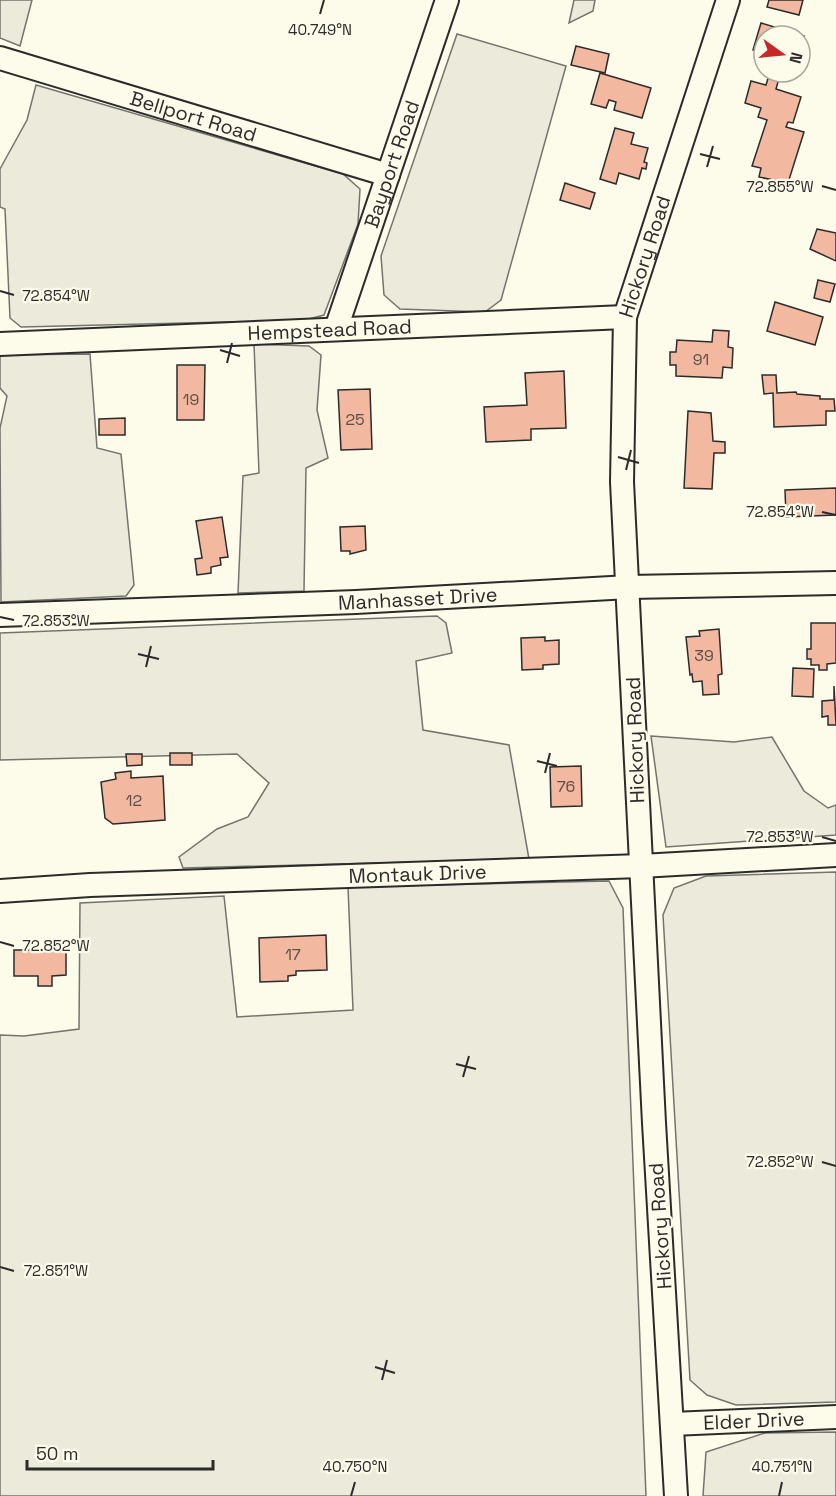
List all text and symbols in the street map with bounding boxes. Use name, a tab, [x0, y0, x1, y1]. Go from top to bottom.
text: 40.749°N	[288, 20, 352, 39]
north arrow	[752, 24, 812, 84]
text: N	[784, 50, 808, 66]
street label: Bellport Road	[127, 85, 260, 148]
street label: Bayport Road	[358, 97, 425, 231]
text: 72.855°W	[746, 177, 814, 196]
street label: Hickory Road	[613, 192, 677, 321]
text: 72.854°W	[22, 286, 90, 305]
street label: Hempstead Road	[247, 313, 412, 346]
house number: 91	[693, 349, 709, 370]
house number: 19	[183, 389, 199, 410]
house number: 25	[345, 409, 365, 430]
text: 72.854°W	[746, 502, 814, 521]
street label: Manhasset Drive	[338, 581, 498, 616]
text: 72.853°W	[22, 611, 90, 630]
house number: 39	[694, 645, 714, 666]
street label: Hickory Road	[620, 676, 650, 804]
house number: 76	[557, 776, 575, 797]
house number: 12	[126, 790, 142, 811]
text: 72.853°W	[746, 827, 814, 846]
street label: Montauk Drive	[348, 858, 487, 889]
text: 72.852°W	[22, 936, 90, 955]
house number: 17	[285, 944, 301, 965]
text: 72.852°W	[746, 1152, 814, 1171]
street label: Hickory Road	[643, 1162, 677, 1290]
text: 72.851°W	[24, 1261, 88, 1280]
street label: Elder Drive	[703, 1405, 805, 1436]
scale bar	[27, 1433, 213, 1471]
text: 50 m	[36, 1442, 78, 1465]
text: 40.750°N	[323, 1457, 387, 1476]
text: 40.751°N	[751, 1457, 813, 1476]

